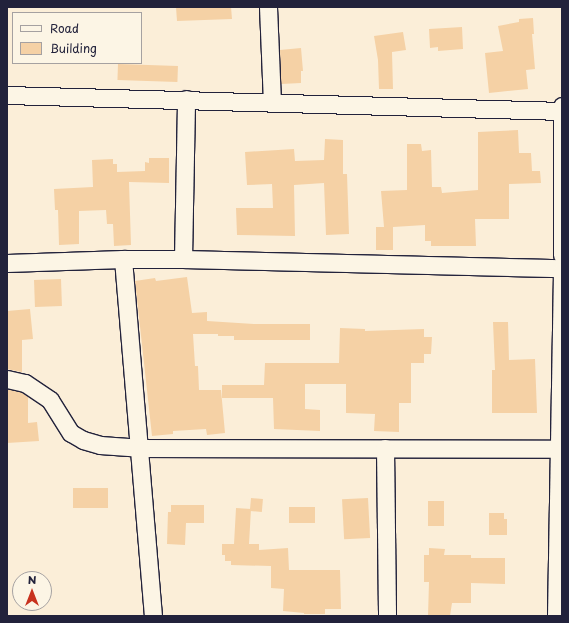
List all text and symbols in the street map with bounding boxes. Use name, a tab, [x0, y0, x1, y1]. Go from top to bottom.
legend	[12, 12, 142, 64]
text: Road	[50, 19, 79, 37]
text: Building	[50, 39, 97, 57]
north arrow	[12, 571, 52, 611]
text: N	[28, 571, 36, 588]

